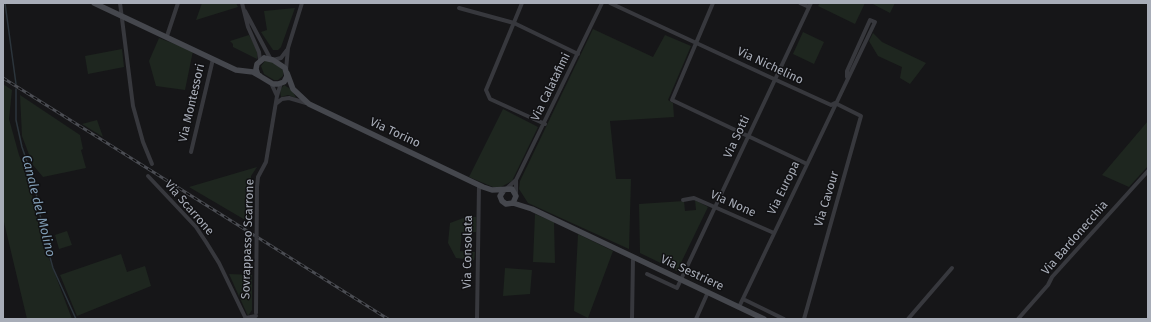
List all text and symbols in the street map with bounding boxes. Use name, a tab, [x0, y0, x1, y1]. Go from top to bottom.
street label: Via Nichelino	[735, 44, 805, 88]
street label: Via Calatafimi	[528, 51, 574, 123]
street label: Via Montessori	[176, 62, 208, 144]
street label: Via Sotti	[721, 113, 753, 161]
street label: Via Torino	[367, 115, 423, 151]
water label: Canale del Molino	[18, 153, 58, 259]
street label: Via Europa	[765, 159, 803, 217]
street label: Via Cavour	[812, 170, 842, 228]
street label: Via Scarrone	[161, 178, 217, 238]
street label: Sovrappasso Scarrone	[239, 179, 257, 299]
street label: Via None	[708, 188, 758, 220]
street label: Via Bardonecchia	[1039, 198, 1111, 278]
street label: Via Consolata	[460, 215, 476, 289]
street label: Via Sestriere	[658, 252, 726, 294]

